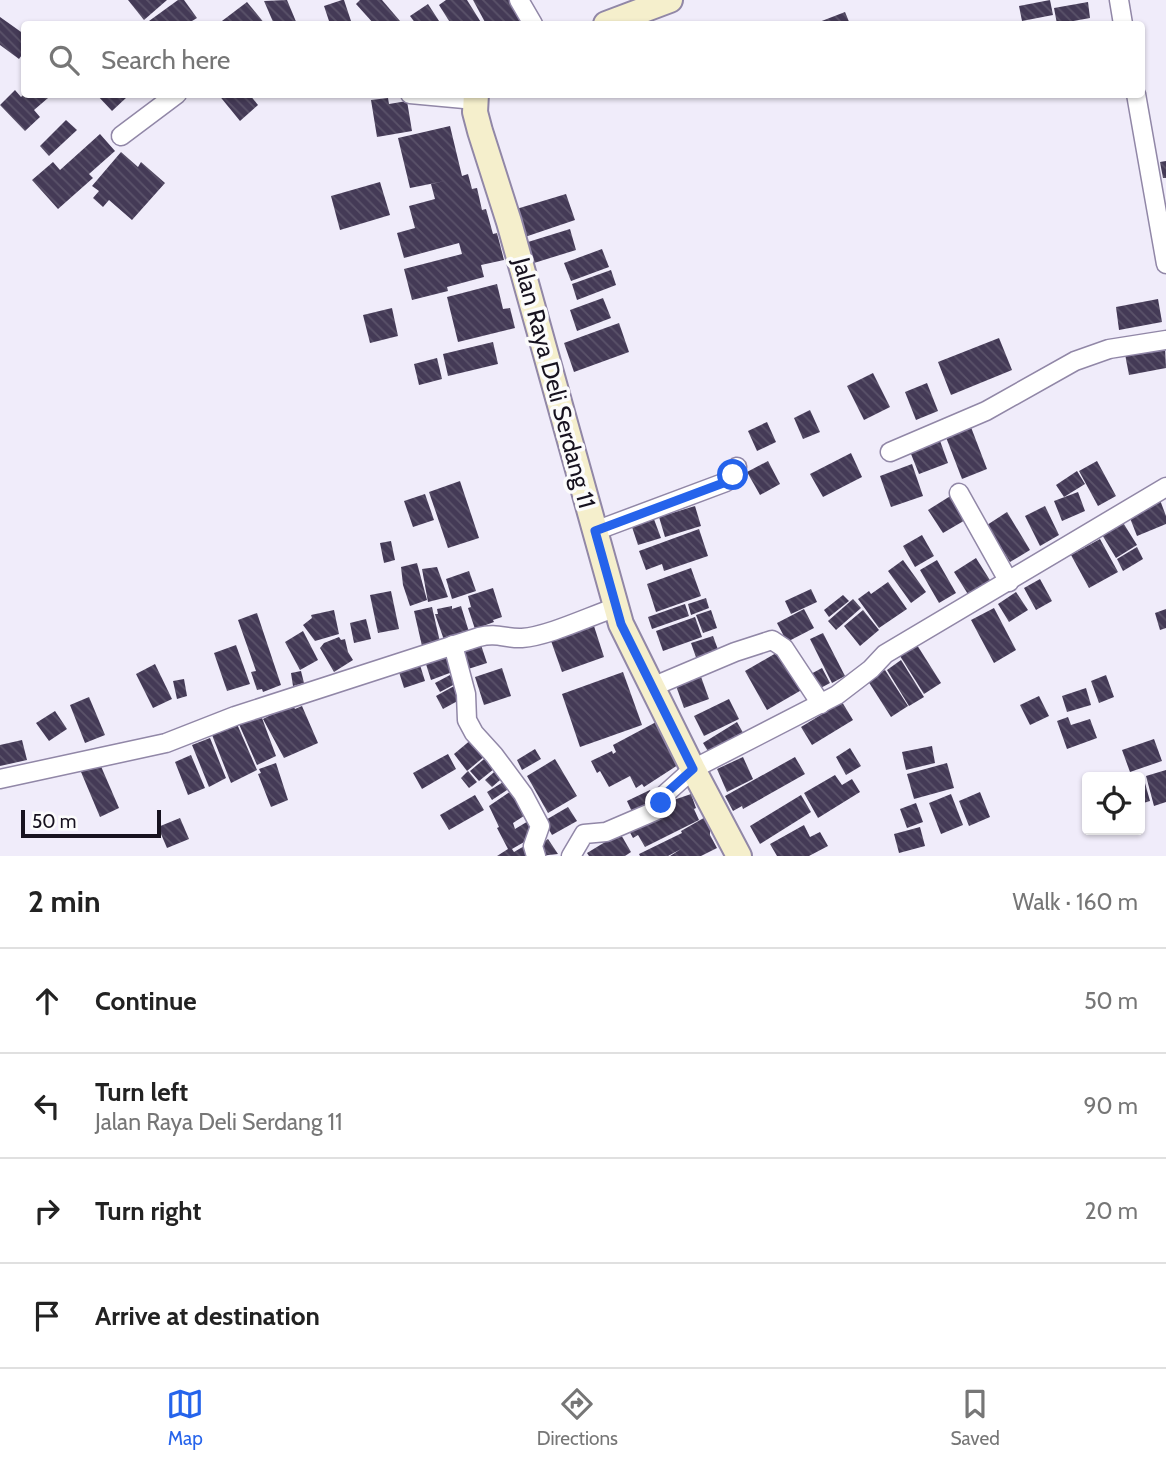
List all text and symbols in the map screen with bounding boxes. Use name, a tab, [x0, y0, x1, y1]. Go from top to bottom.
search box	[21, 21, 1145, 98]
icon: search	[45, 41, 83, 79]
text: Search here	[101, 44, 230, 76]
street label: Jalan Raya Deli Serdang 11	[507, 253, 602, 511]
route start	[717, 459, 748, 490]
map controls	[1082, 772, 1145, 835]
button: locate	[1082, 772, 1145, 835]
route end	[645, 787, 676, 818]
scale bar	[21, 807, 161, 839]
text: 50 m	[32, 810, 76, 833]
text: 2 min	[28, 883, 100, 920]
text: Walk · 160 m	[1013, 888, 1138, 916]
icon: ahead	[28, 982, 66, 1020]
text: Continue	[95, 985, 197, 1017]
text: 50 m	[1084, 987, 1138, 1015]
text: Turn left	[95, 1076, 188, 1108]
icon: left	[28, 1087, 66, 1125]
text: 90 m	[1084, 1092, 1138, 1120]
text: Jalan Raya Deli Serdang 11	[95, 1108, 343, 1136]
icon: right	[28, 1192, 66, 1230]
text: Turn right	[95, 1195, 201, 1227]
text: 20 m	[1085, 1197, 1138, 1225]
icon: arrive	[28, 1297, 66, 1335]
text: Arrive at destination	[95, 1300, 320, 1332]
tab: Map	[166, 1385, 204, 1450]
tab: Directions	[537, 1385, 618, 1450]
tab: Saved	[950, 1385, 1000, 1450]

